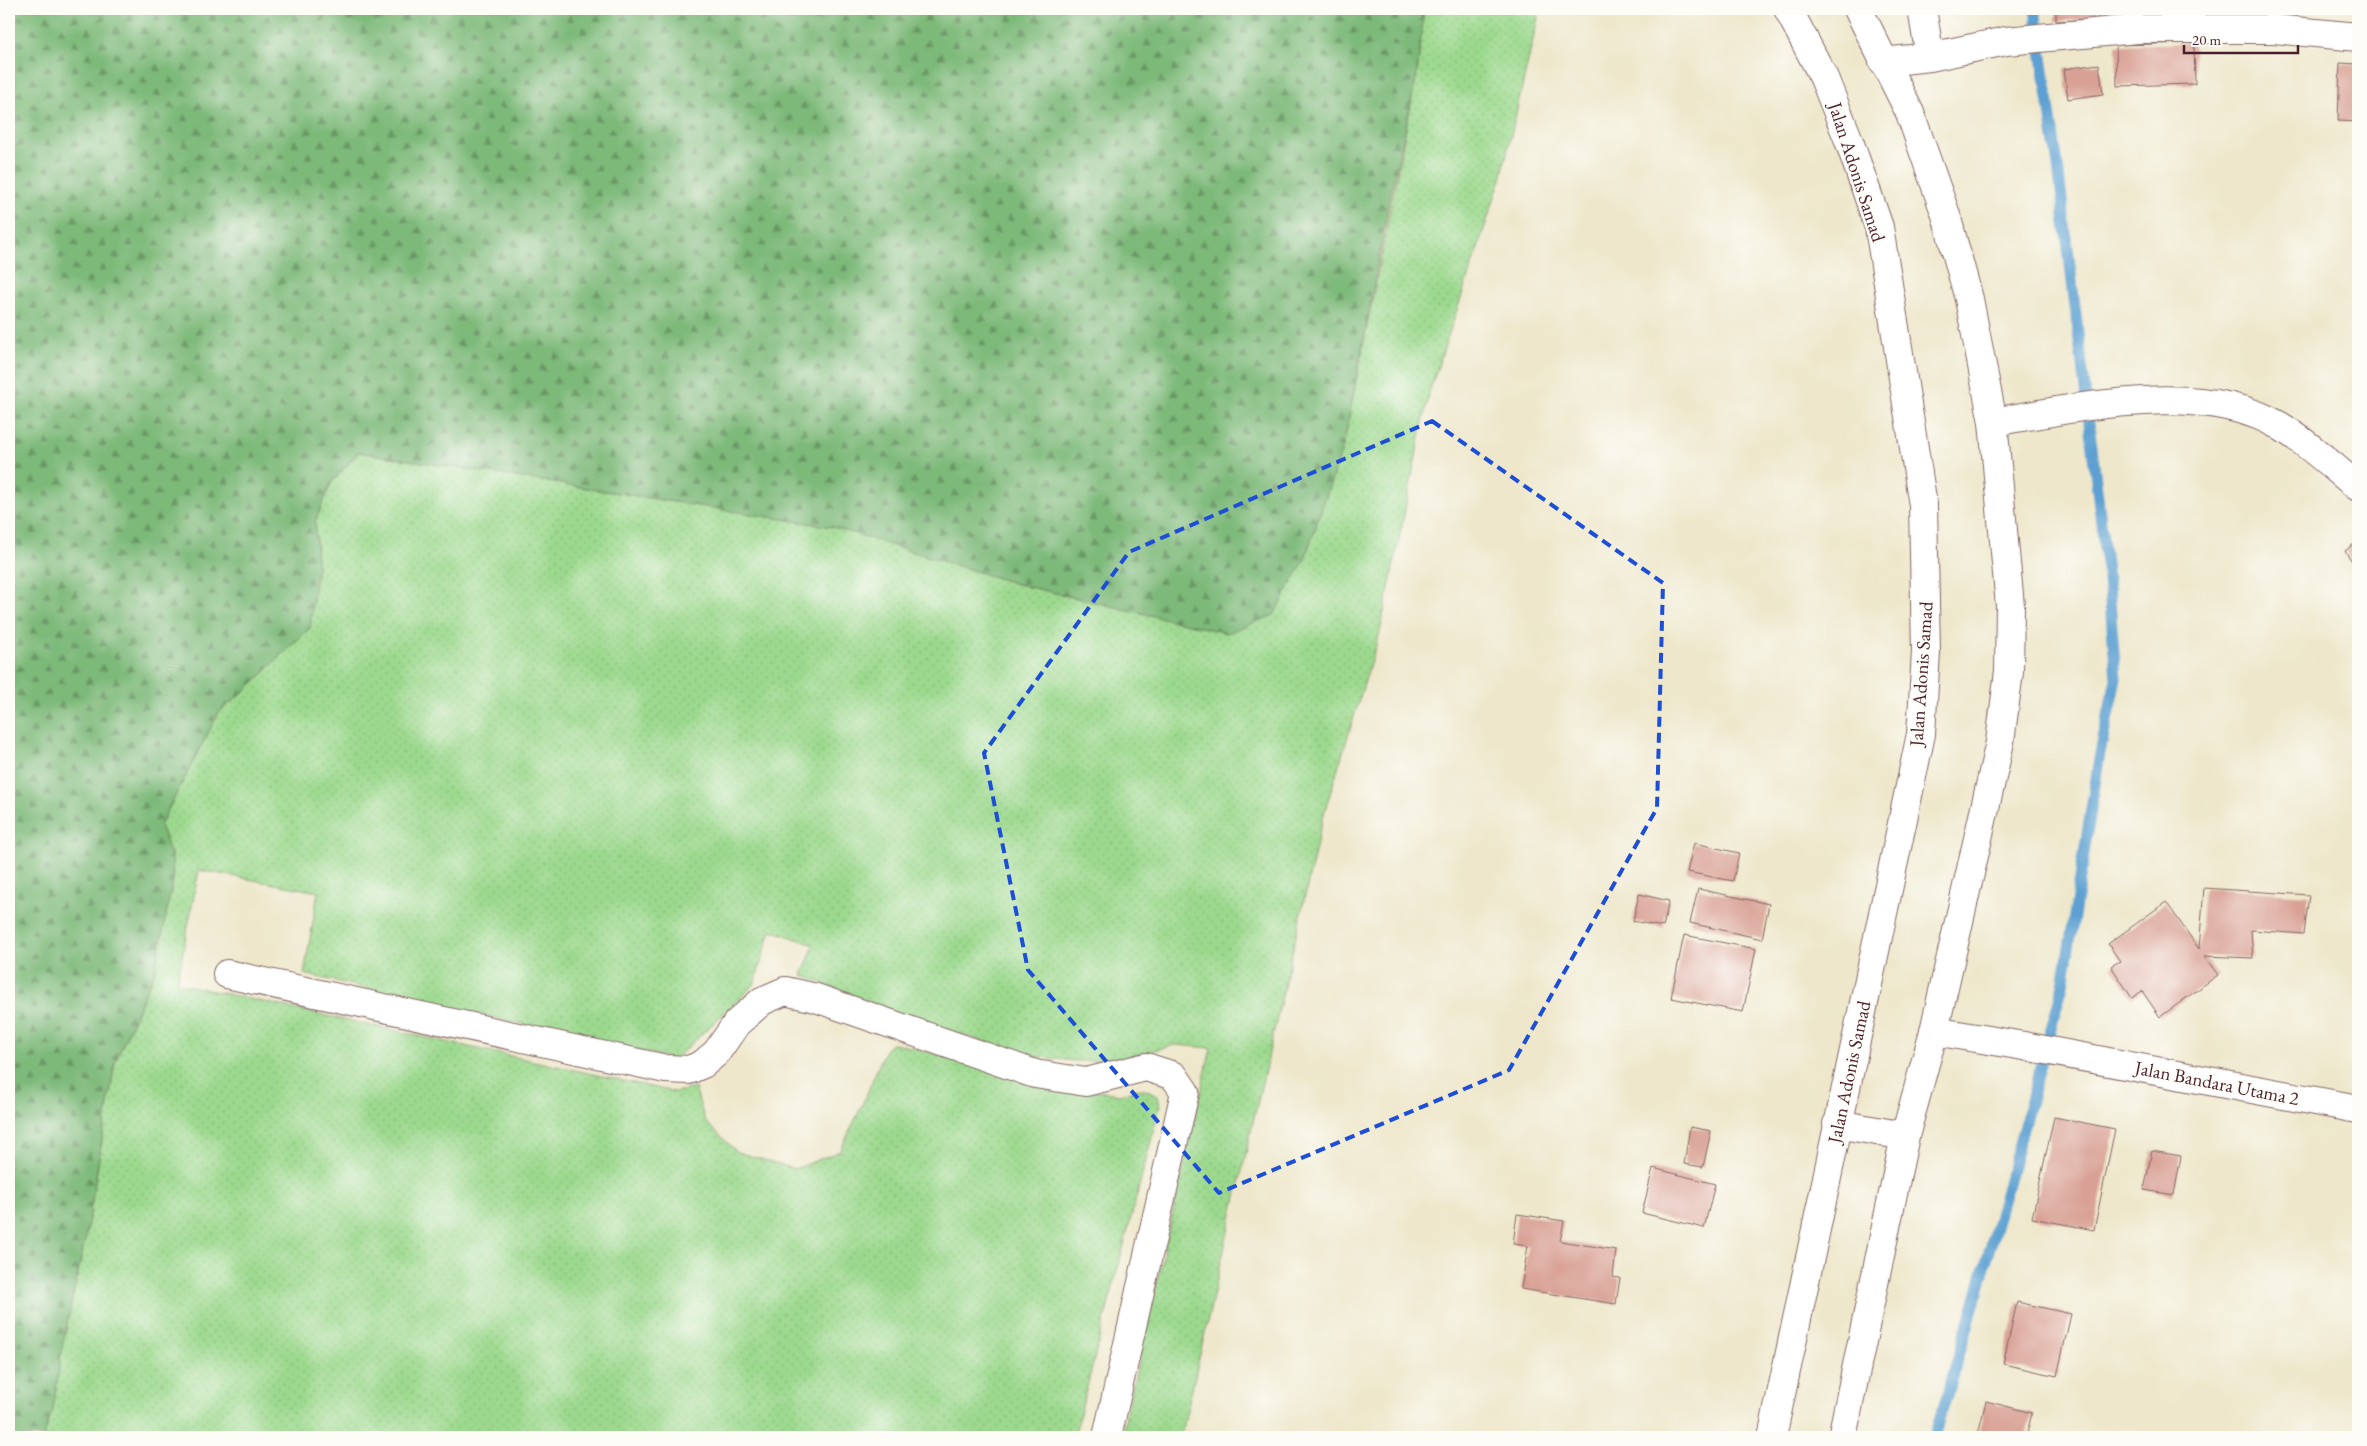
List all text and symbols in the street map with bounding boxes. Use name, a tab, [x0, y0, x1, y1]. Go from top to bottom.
scale bar	[2184, 22, 2298, 54]
text: 20 m	[2192, 30, 2221, 49]
street label: Jalan Adonis Samad	[1822, 97, 1891, 245]
street label: Jalan Adonis Samad	[1903, 600, 1939, 749]
street label: Jalan Adonis Samad	[1821, 998, 1876, 1148]
street label: Jalan Bandara Utama 2	[2131, 1054, 2301, 1111]

